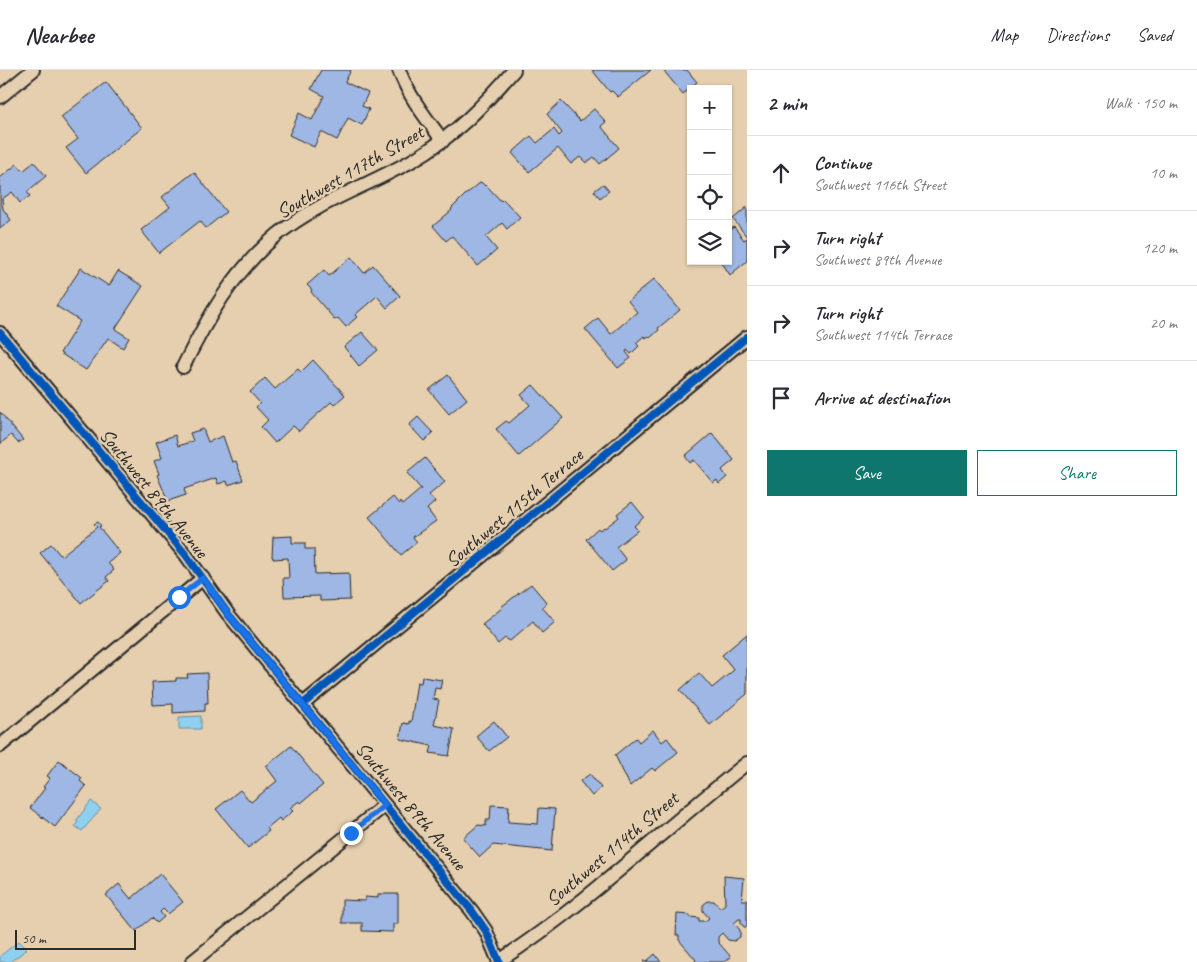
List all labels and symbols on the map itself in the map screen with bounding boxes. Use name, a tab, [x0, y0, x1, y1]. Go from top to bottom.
street label: Southwest 117th Street	[272, 119, 430, 224]
street label: Southwest 89th Avenue	[94, 423, 215, 564]
street label: Southwest 115th Terrace	[440, 442, 589, 573]
route start	[168, 586, 191, 609]
street label: Southwest 89th Avenue	[350, 737, 473, 876]
street label: Southwest 114th Street	[541, 785, 685, 912]
route end	[340, 822, 363, 845]
scale bar	[15, 927, 136, 950]

